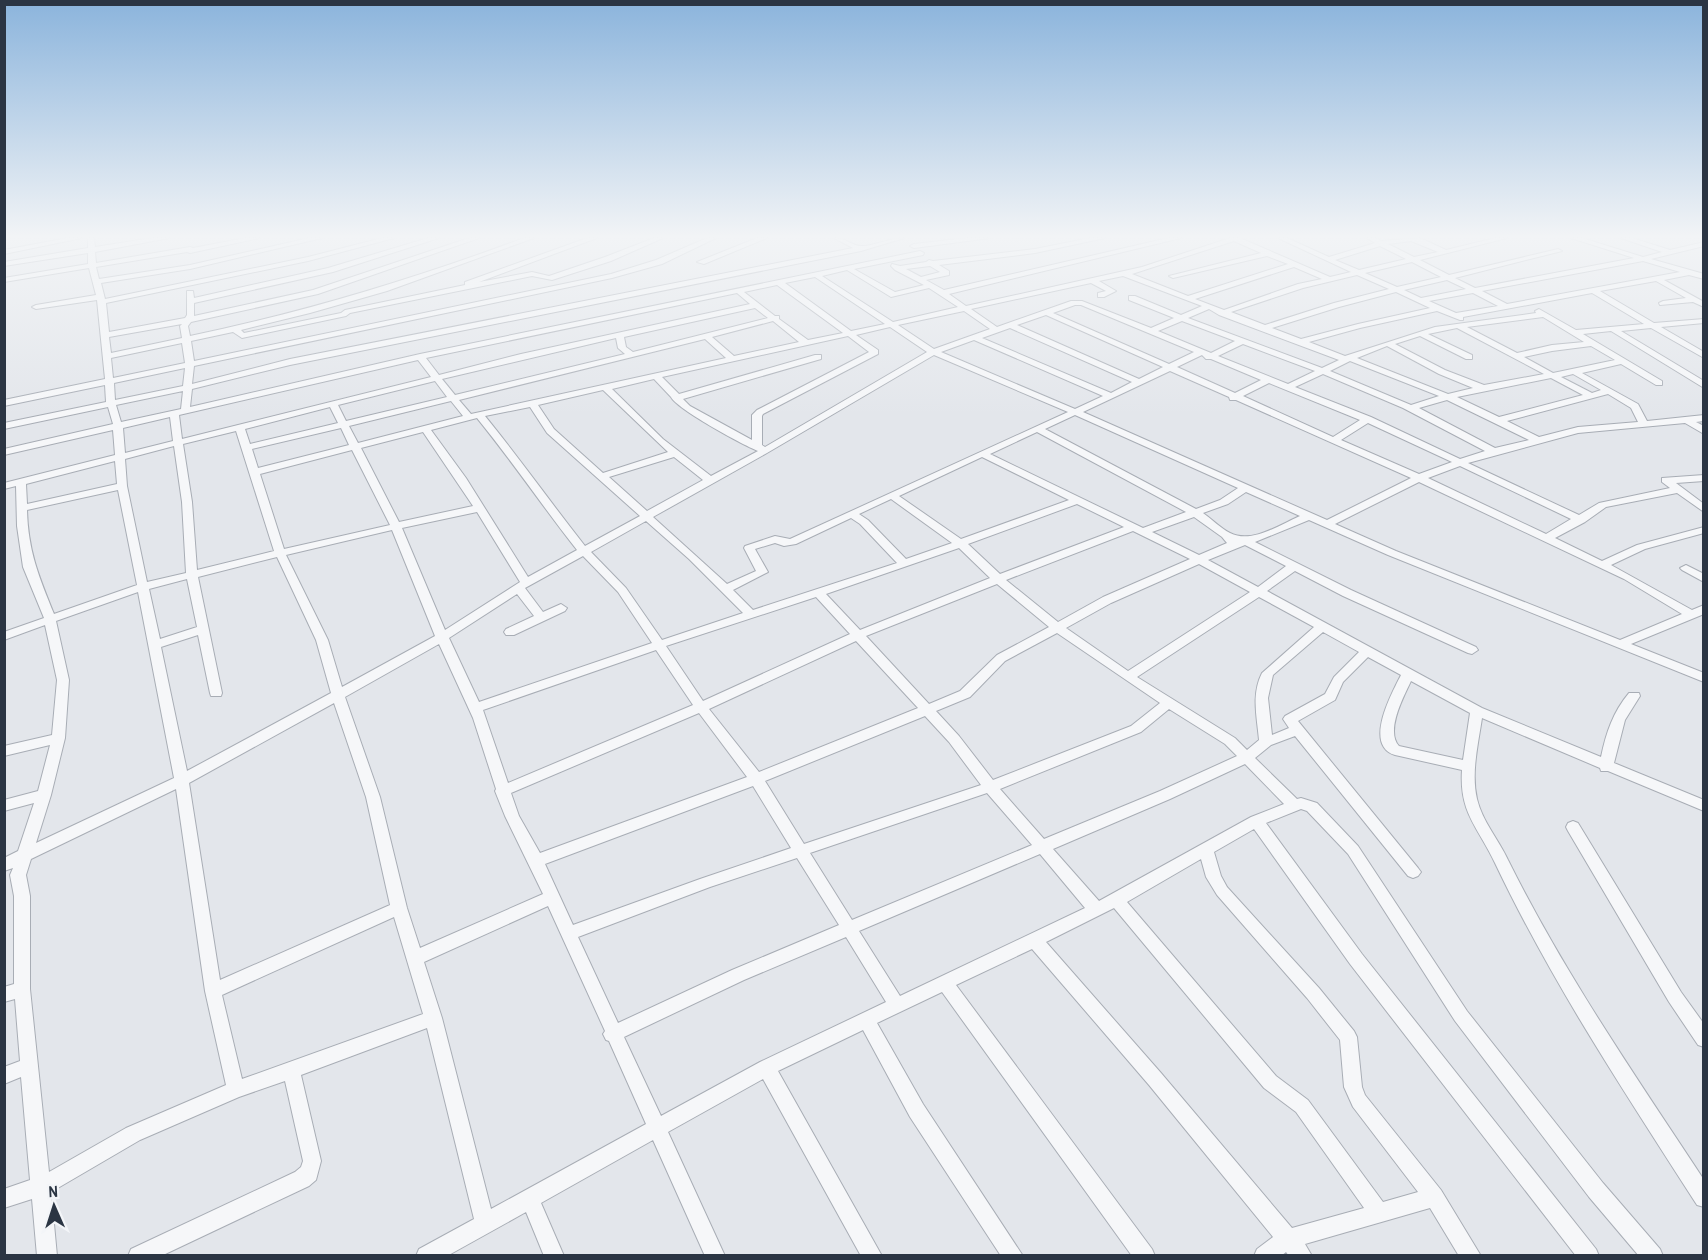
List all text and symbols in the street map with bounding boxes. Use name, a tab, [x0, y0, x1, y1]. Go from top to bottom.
north arrow	[24, 1176, 84, 1236]
text: N	[48, 1180, 59, 1202]

